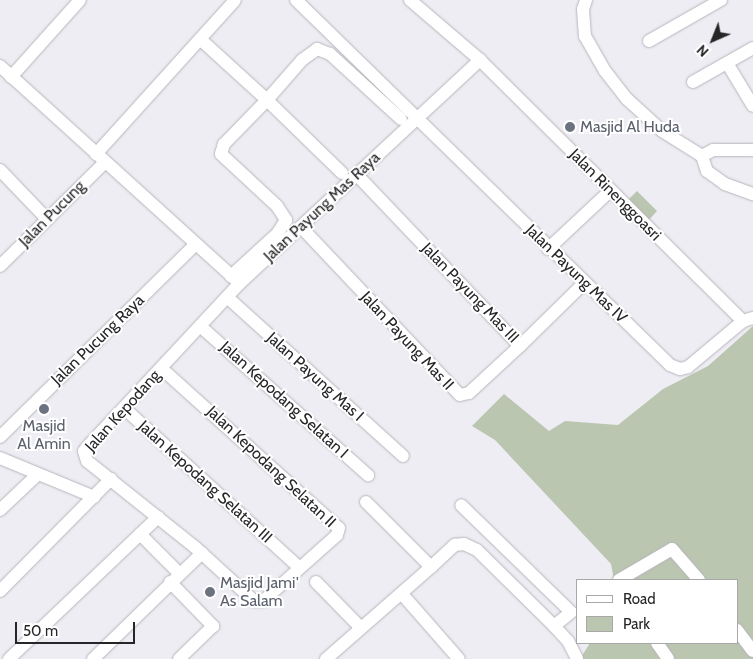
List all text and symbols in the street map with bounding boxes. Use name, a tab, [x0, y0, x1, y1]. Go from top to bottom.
north arrow	[688, 15, 738, 65]
text: N	[693, 41, 712, 61]
place label: Masjid Al Huda	[580, 117, 680, 137]
marker: Masjid Al Huda	[564, 121, 576, 133]
street label: Jalan Rinenggoasri	[565, 145, 665, 245]
street label: Jalan Payung Mas Raya	[260, 148, 384, 266]
street label: Jalan Pucung	[15, 177, 89, 251]
street label: Jalan Payung Mas IV	[521, 221, 631, 327]
street label: Jalan Payung Mas III	[417, 239, 523, 347]
street label: Jalan Payung Mas II	[356, 288, 458, 394]
street label: Jalan Pucung Raya	[48, 291, 148, 389]
street label: Jalan Payung Mas I	[263, 328, 367, 426]
street label: Jalan Kepodang Selatan I	[216, 337, 352, 463]
street label: Jalan Kepodang	[81, 366, 165, 456]
street label: Jalan Kepodang Selatan II	[202, 402, 340, 532]
marker: Masjid Al Amin	[38, 403, 50, 415]
place label: Masjid Al Amin	[17, 416, 71, 454]
street label: Jalan Kepodang Selatan III	[134, 417, 276, 547]
place label: Masjid Jami' As Salam	[220, 573, 299, 611]
legend	[576, 579, 738, 644]
marker: Masjid Jami' As Salam	[204, 586, 216, 598]
text: Road	[623, 590, 656, 608]
scale bar	[18, 612, 138, 644]
text: Park	[623, 615, 650, 633]
text: 50 m	[23, 622, 58, 640]

